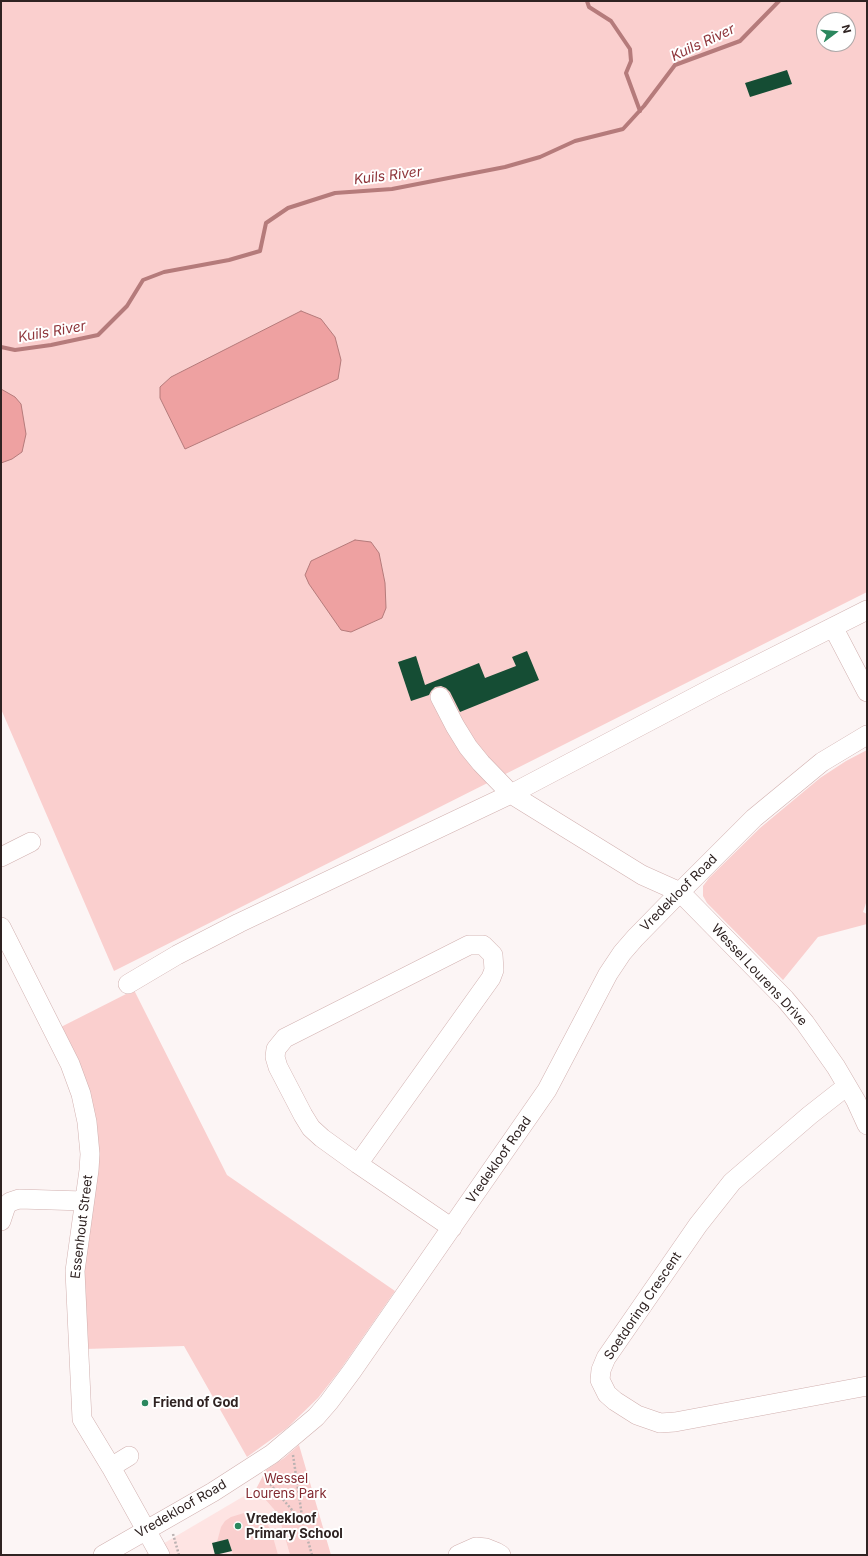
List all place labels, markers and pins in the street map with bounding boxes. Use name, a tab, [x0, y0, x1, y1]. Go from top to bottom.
place label: Friend of God	[153, 1395, 239, 1411]
marker: Friend of God	[140, 1398, 150, 1408]
place label: Vredekloof Primary School	[246, 1511, 343, 1542]
marker: Vredekloof Primary School	[233, 1521, 243, 1531]

